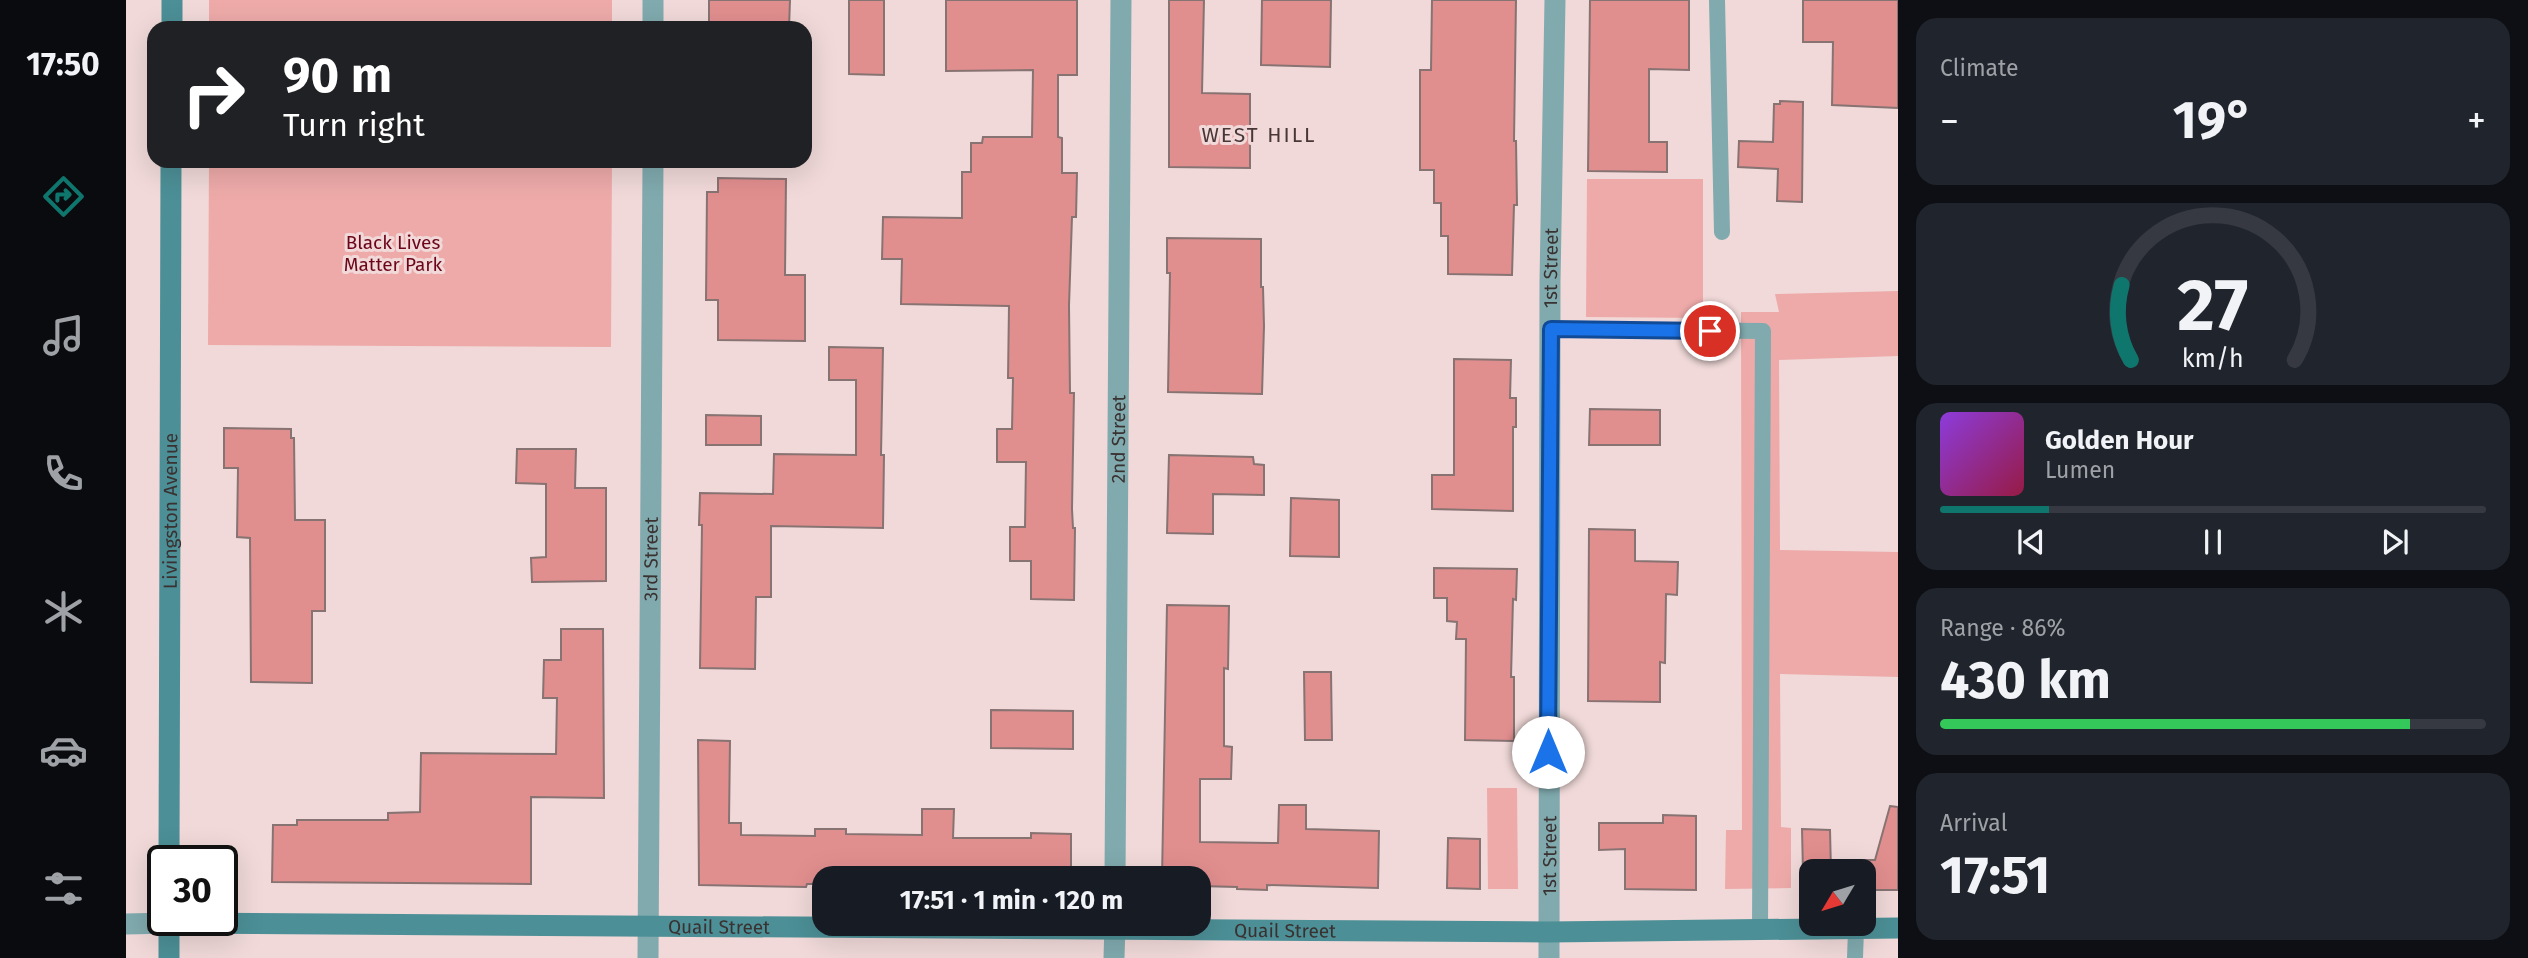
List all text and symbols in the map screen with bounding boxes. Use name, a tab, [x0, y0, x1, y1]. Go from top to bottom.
text: 17:50	[26, 45, 100, 83]
text: 90 m	[283, 46, 392, 105]
icon: right	[168, 49, 259, 140]
text: Climate	[1940, 54, 2019, 82]
text: 19°	[2173, 89, 2253, 152]
text: −	[1940, 98, 1959, 144]
text: +	[2467, 98, 2486, 144]
text: Turn right	[283, 106, 425, 144]
district label: WEST HILL	[1201, 122, 1317, 148]
icon: directions	[39, 172, 88, 221]
street label: 1st Street	[1538, 227, 1562, 308]
park label: Black Lives Matter Park	[344, 231, 443, 276]
text: 27	[2178, 262, 2248, 349]
pin	[1680, 301, 1740, 361]
icon: music	[39, 311, 88, 360]
icon: arrive	[1691, 312, 1729, 350]
text: km/h	[2182, 344, 2244, 374]
street label: 2nd Street	[1106, 395, 1130, 483]
text: Golden Hour	[2045, 425, 2193, 456]
street label: Livingston Avenue	[158, 433, 182, 589]
icon: phone	[39, 449, 88, 498]
text: Lumen	[2045, 456, 2115, 484]
street label: 3rd Street	[639, 517, 662, 601]
icon: previous	[2012, 523, 2050, 561]
icon: pause	[2194, 523, 2232, 561]
icon: next	[2376, 523, 2414, 561]
icon: climate	[39, 587, 88, 636]
text: Range · 86%	[1940, 614, 2065, 642]
text: 430 km	[1940, 649, 2111, 712]
position arrow	[1511, 715, 1585, 789]
icon: car	[39, 726, 88, 775]
text: Arrival	[1940, 809, 2007, 837]
street label: 1st Street	[1538, 816, 1561, 896]
text: 17:51	[1940, 844, 2050, 907]
speed limit sign: 30	[147, 845, 238, 936]
north arrow	[1799, 859, 1876, 936]
map controls	[1799, 859, 1876, 936]
icon: filters	[39, 864, 88, 913]
text: 17:51 · 1 min · 120 m	[900, 885, 1123, 916]
street label: Quail Street	[668, 915, 770, 938]
street label: Quail Street	[1234, 918, 1336, 942]

